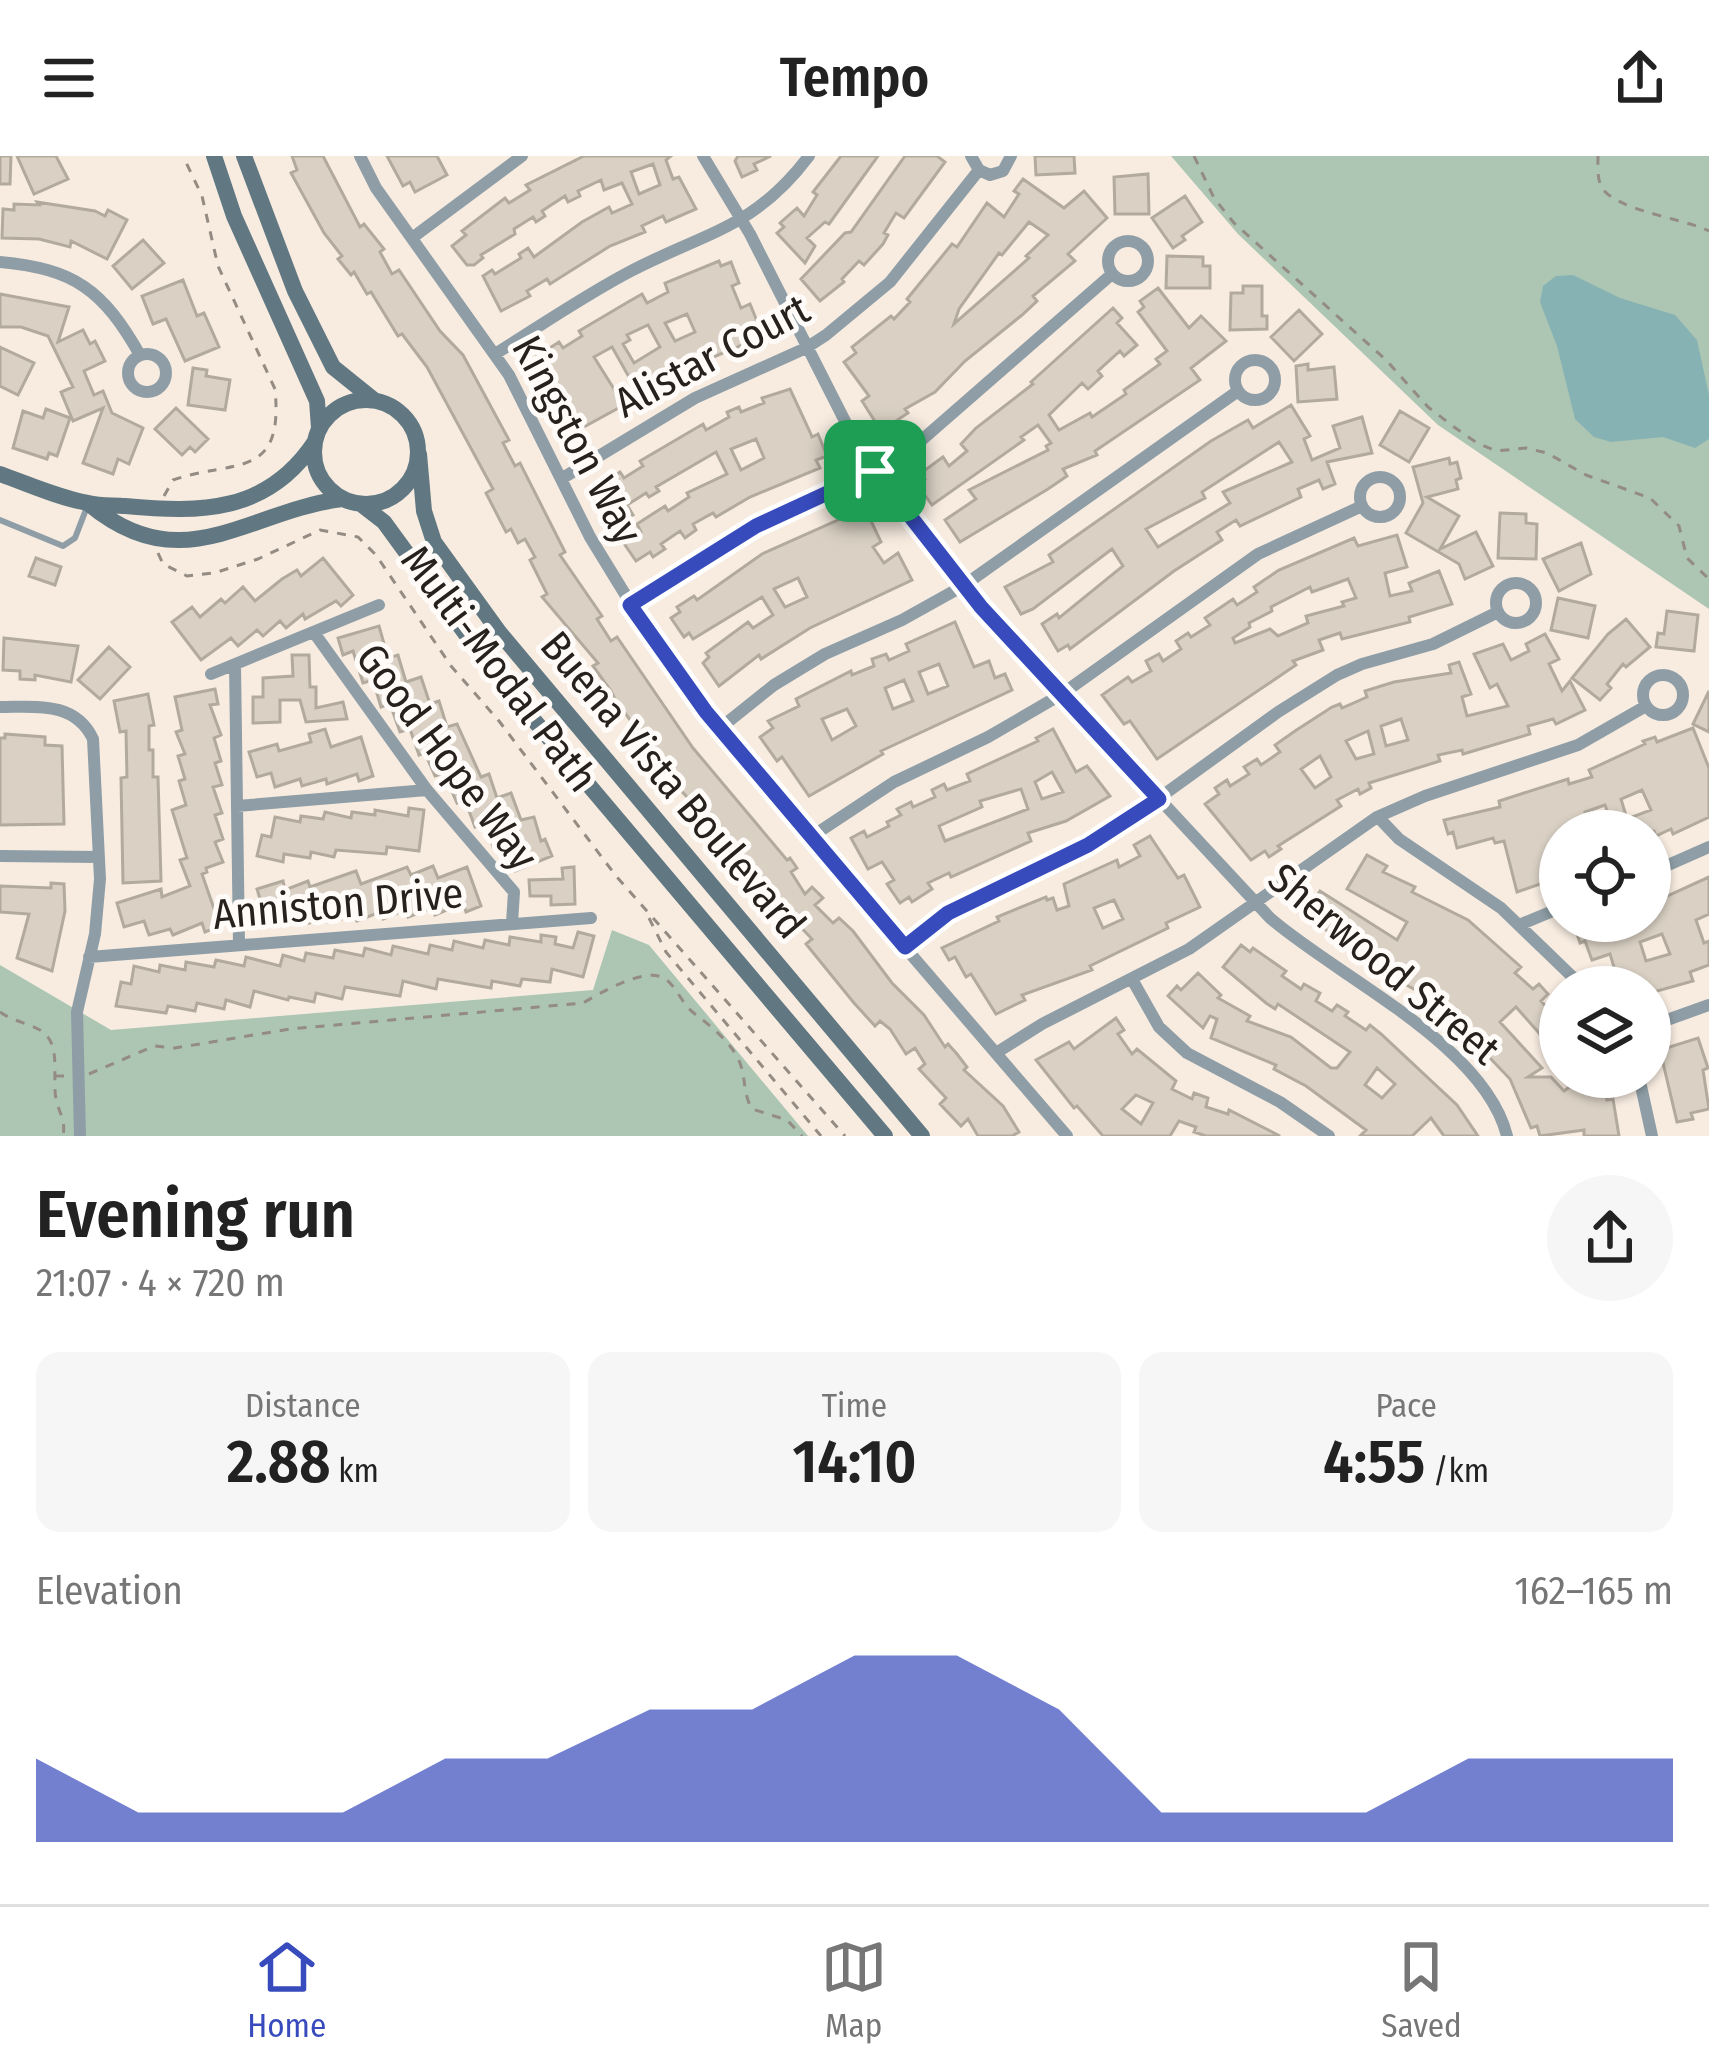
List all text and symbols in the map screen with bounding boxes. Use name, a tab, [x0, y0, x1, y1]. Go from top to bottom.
icon: menu	[36, 45, 102, 111]
icon: share	[1607, 45, 1673, 111]
text: Tempo	[780, 46, 929, 110]
street label: Alistar Court	[606, 284, 818, 428]
street label: Kingston Way	[501, 327, 653, 553]
pin	[824, 420, 926, 522]
icon: arrive	[842, 438, 908, 504]
street label: Multi-Modal Path	[390, 536, 608, 802]
street label: Buena Vista Boulevard	[530, 621, 816, 949]
street label: Good Hope Way	[346, 634, 548, 880]
map controls	[1539, 810, 1671, 1098]
button: locate	[1539, 810, 1671, 942]
street label: Sherwood Street	[1258, 853, 1510, 1075]
street label: Anniston Drive	[211, 868, 465, 940]
button: layers	[1539, 966, 1671, 1098]
text: Evening run	[36, 1175, 355, 1254]
button: share	[1547, 1175, 1673, 1301]
text: 21:07 · 4 × 720 m	[36, 1260, 285, 1306]
text: Distance	[245, 1386, 361, 1426]
text: Time	[822, 1386, 887, 1426]
text: Pace	[1375, 1386, 1437, 1426]
text: 2.88	[227, 1426, 330, 1498]
text: 14:10	[792, 1426, 917, 1498]
text: 4:55	[1323, 1426, 1425, 1498]
text: km	[330, 1451, 379, 1491]
text: /km	[1425, 1451, 1489, 1491]
text: Elevation	[36, 1568, 183, 1614]
text: 162–165 m	[1514, 1568, 1673, 1614]
tab: Home	[247, 1934, 326, 2046]
tab: Map	[821, 1934, 887, 2046]
tab: Saved	[1381, 1934, 1462, 2046]

